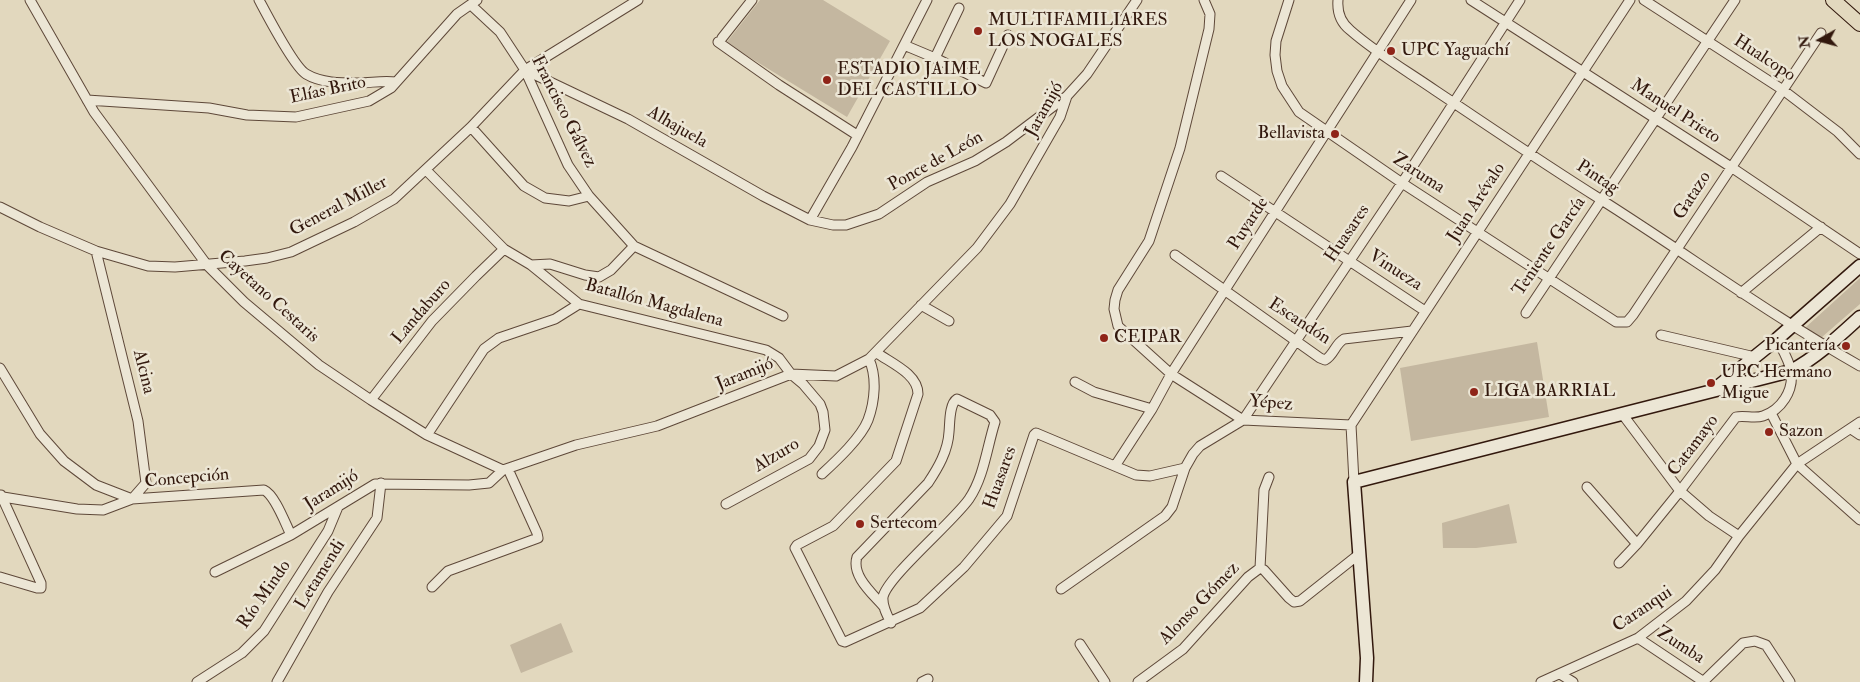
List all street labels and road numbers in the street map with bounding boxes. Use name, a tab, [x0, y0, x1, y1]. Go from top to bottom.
street label: Hualcopo	[1729, 31, 1799, 87]
street label: Francisco Gálvez	[525, 52, 601, 172]
street label: Elías Brito	[288, 72, 368, 110]
street label: Manuel Prieto	[1626, 75, 1724, 149]
street label: Jaramijó	[1021, 79, 1069, 141]
street label: Alhajuela	[643, 102, 711, 154]
street label: Ponce de León	[885, 127, 987, 197]
street label: Zaruma	[1388, 149, 1448, 199]
street label: Pintag	[1572, 156, 1622, 200]
street label: Juan Arévalo	[1443, 159, 1511, 247]
street label: Gatazo	[1669, 168, 1717, 224]
street label: General Miller	[286, 172, 392, 242]
street label: Teniente García	[1509, 193, 1591, 301]
street label: Puyarde	[1224, 194, 1274, 254]
street label: Huasares	[1321, 201, 1375, 267]
street label: Cayetano Cestaris	[213, 246, 323, 348]
street label: Vinueza	[1364, 246, 1426, 296]
street label: Landaburo	[388, 275, 456, 349]
street label: Batallón Magdalena	[583, 275, 725, 333]
street label: Escandón	[1264, 294, 1334, 350]
street label: Alcina	[127, 348, 159, 396]
street label: Jaramijó	[713, 354, 777, 396]
street label: Yépez	[1248, 391, 1294, 417]
street label: Catamayo	[1664, 411, 1724, 481]
street label: Alzuro	[750, 434, 804, 478]
street label: Huasares	[980, 444, 1022, 512]
street label: Concepción	[144, 465, 230, 493]
street label: Jaramijó	[301, 466, 363, 516]
street label: Letamendi	[291, 536, 351, 614]
street label: Río Mindo	[234, 556, 296, 634]
street label: Alonso Gómez	[1155, 558, 1245, 650]
street label: Caranqui	[1609, 582, 1677, 638]
street label: Zumba	[1652, 623, 1708, 669]

